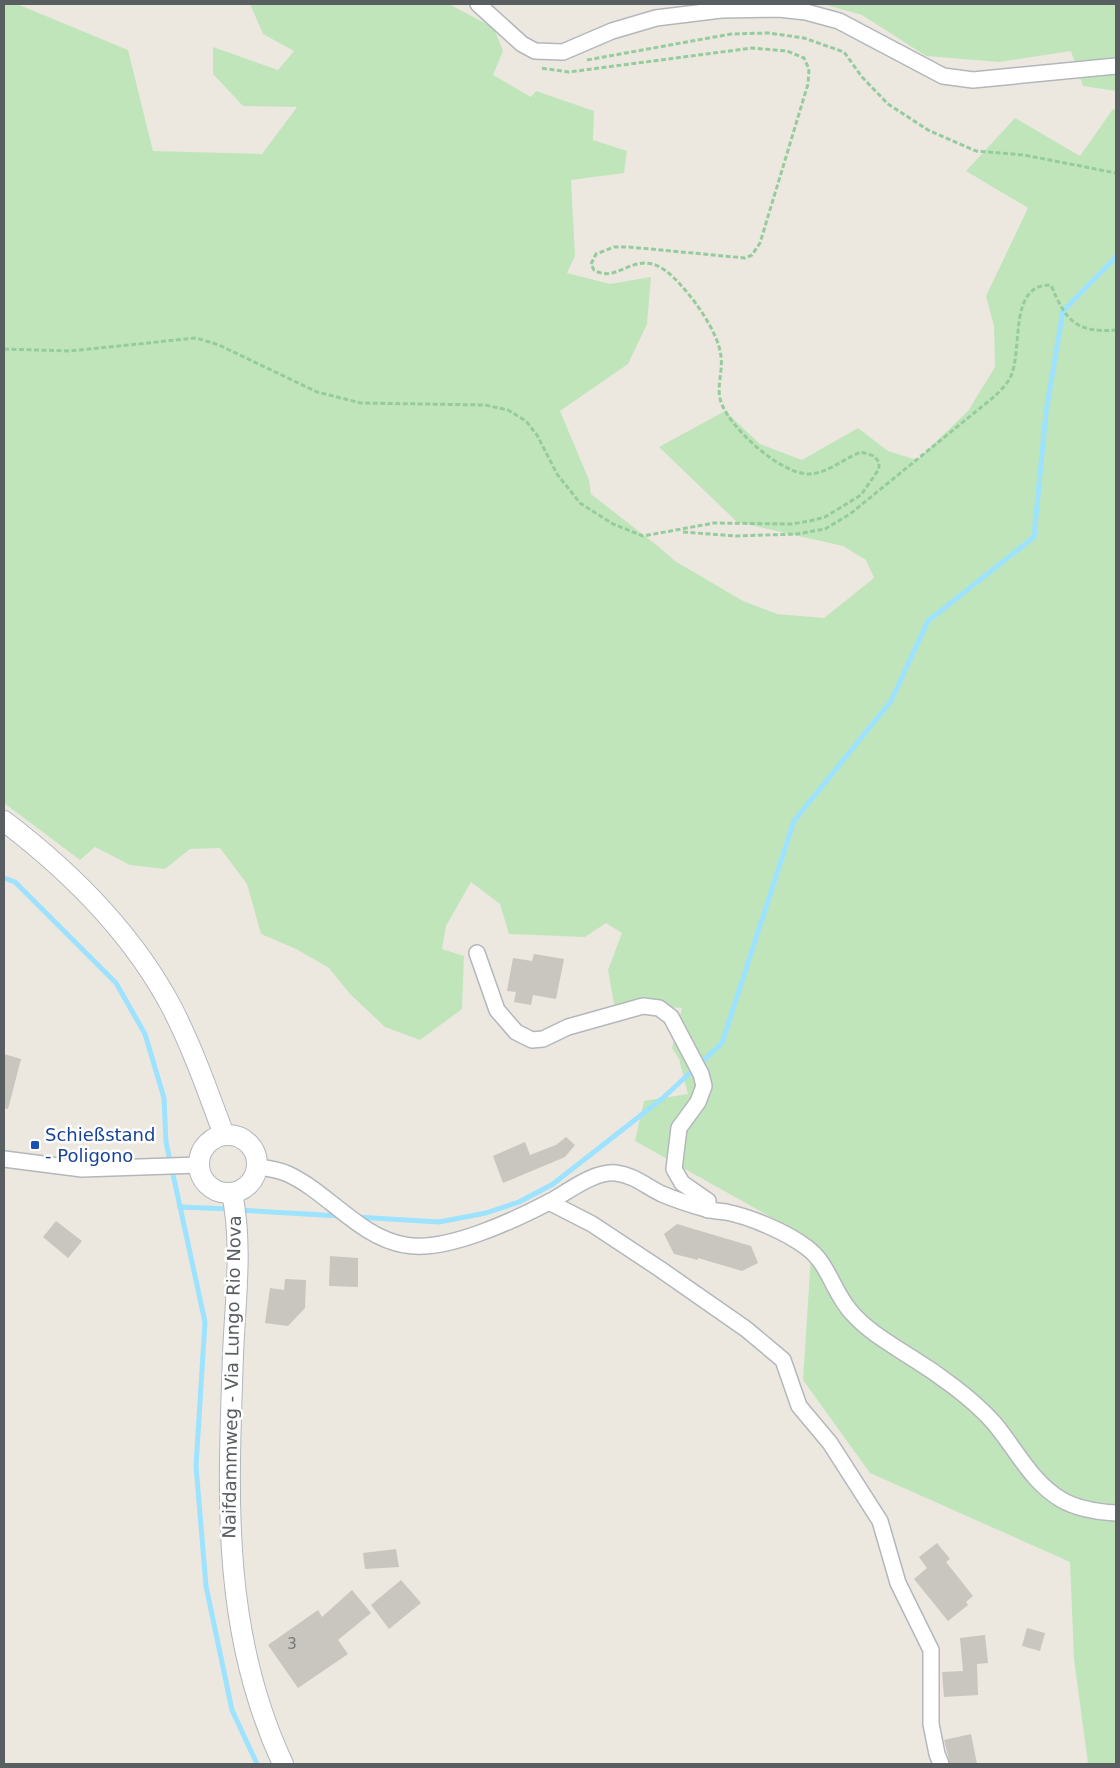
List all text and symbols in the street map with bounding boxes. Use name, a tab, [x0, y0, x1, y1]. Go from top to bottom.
place label: Schießstand - Poligono	[45, 1124, 155, 1166]
marker: Schießstand - Poligono	[29, 1139, 41, 1151]
street label: Naifdammweg - Via Lungo Rio Nova	[218, 1215, 245, 1539]
house number: 3	[287, 1635, 297, 1653]

